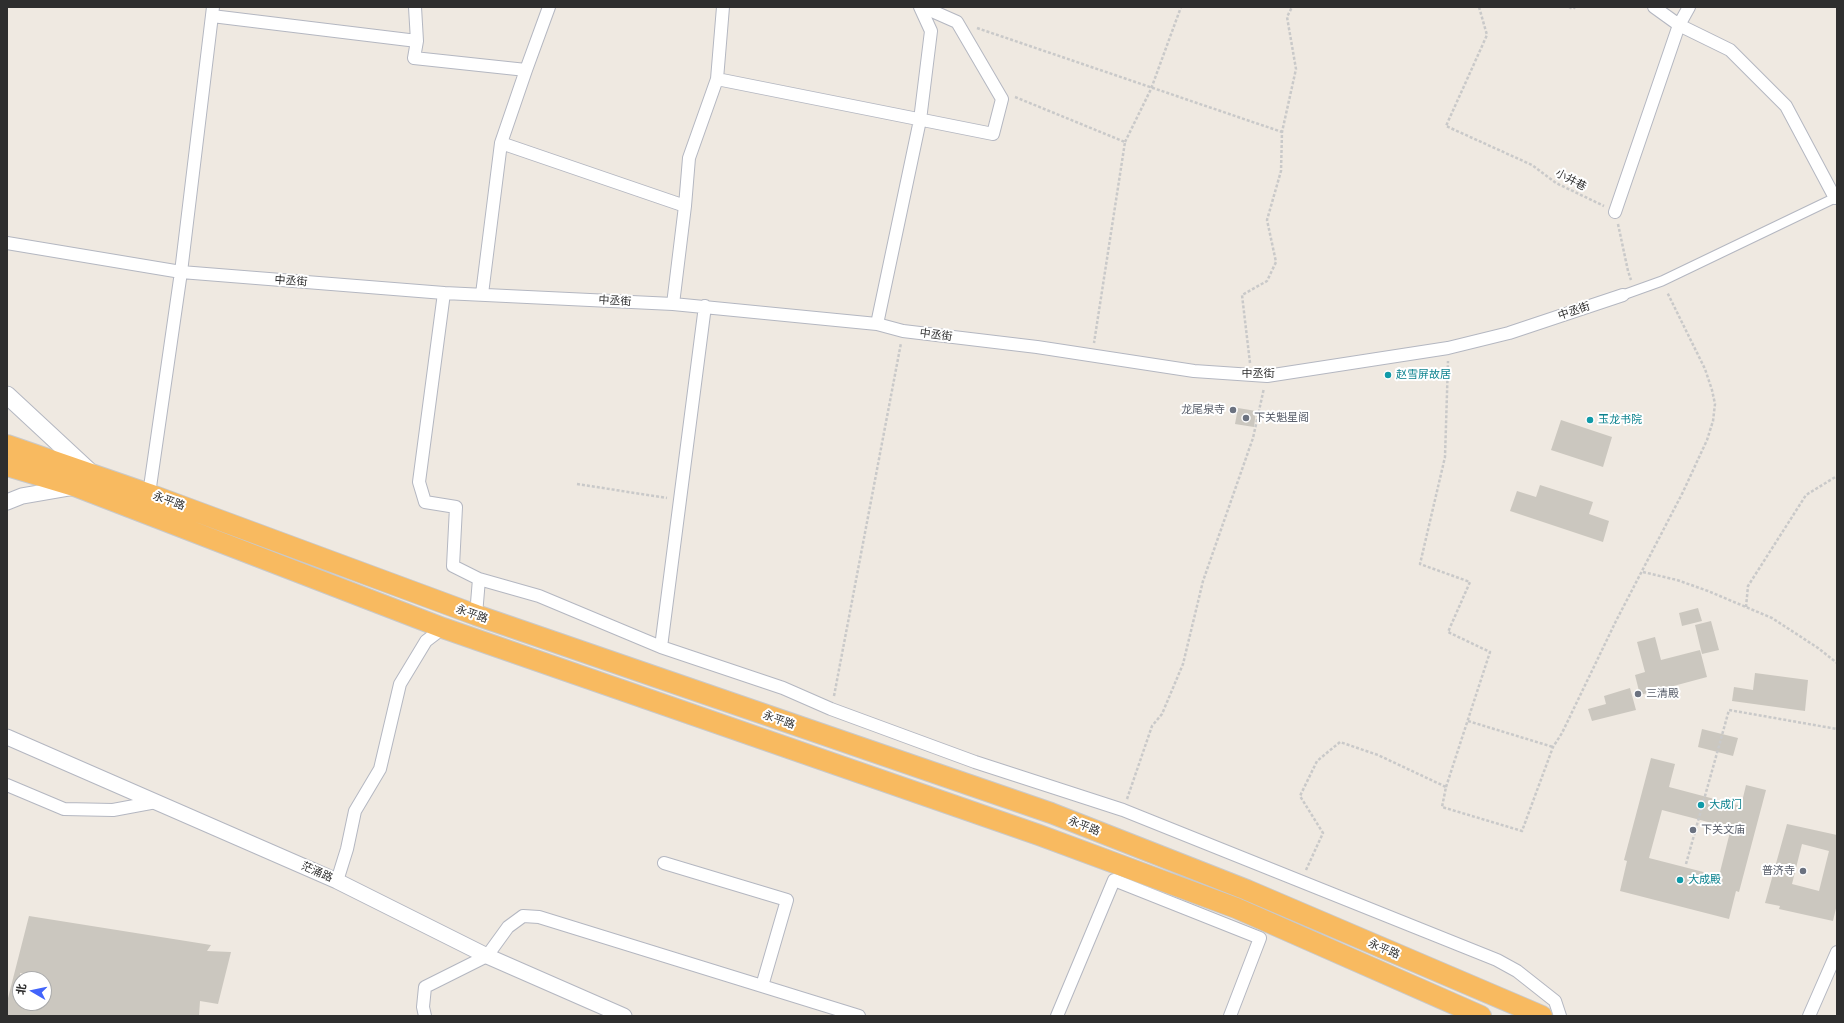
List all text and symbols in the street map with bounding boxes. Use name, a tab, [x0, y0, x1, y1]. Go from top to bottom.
street label: 小井巷	[1553, 166, 1589, 194]
street label: 中丞街	[274, 273, 308, 289]
street label: 中丞街	[598, 294, 632, 308]
street label: 中丞街	[1556, 299, 1592, 323]
street label: 中丞街	[919, 326, 953, 344]
street label: 中丞街	[1242, 367, 1274, 381]
place label: 赵雪屏故居	[1396, 368, 1451, 382]
marker: 赵雪屏故居	[1383, 370, 1393, 380]
place label: 龙尾泉寺	[1181, 403, 1225, 417]
marker: 龙尾泉寺	[1228, 405, 1238, 415]
place label: 下关魁星阁	[1254, 411, 1309, 425]
marker: 下关魁星阁	[1241, 413, 1251, 423]
place label: 玉龙书院	[1598, 413, 1642, 427]
marker: 玉龙书院	[1585, 415, 1595, 425]
street label: 永平路	[151, 489, 187, 513]
street label: 永平路	[454, 602, 490, 626]
place label: 三清殿	[1646, 687, 1679, 701]
marker: 三清殿	[1633, 689, 1643, 699]
street label: 永平路	[761, 708, 797, 732]
place label: 大成门	[1709, 798, 1742, 812]
marker: 大成门	[1696, 800, 1706, 810]
street label: 永平路	[1066, 814, 1102, 838]
place label: 下关文庙	[1701, 823, 1745, 837]
marker: 下关文庙	[1688, 825, 1698, 835]
street label: 茫涌路	[299, 859, 335, 885]
place label: 普济寺	[1762, 864, 1795, 878]
marker: 普济寺	[1798, 866, 1808, 876]
place label: 大成殿	[1688, 873, 1721, 887]
marker: 大成殿	[1675, 875, 1685, 885]
street label: 永平路	[1366, 936, 1402, 962]
north arrow	[12, 971, 52, 1011]
text: 北	[14, 983, 28, 996]

